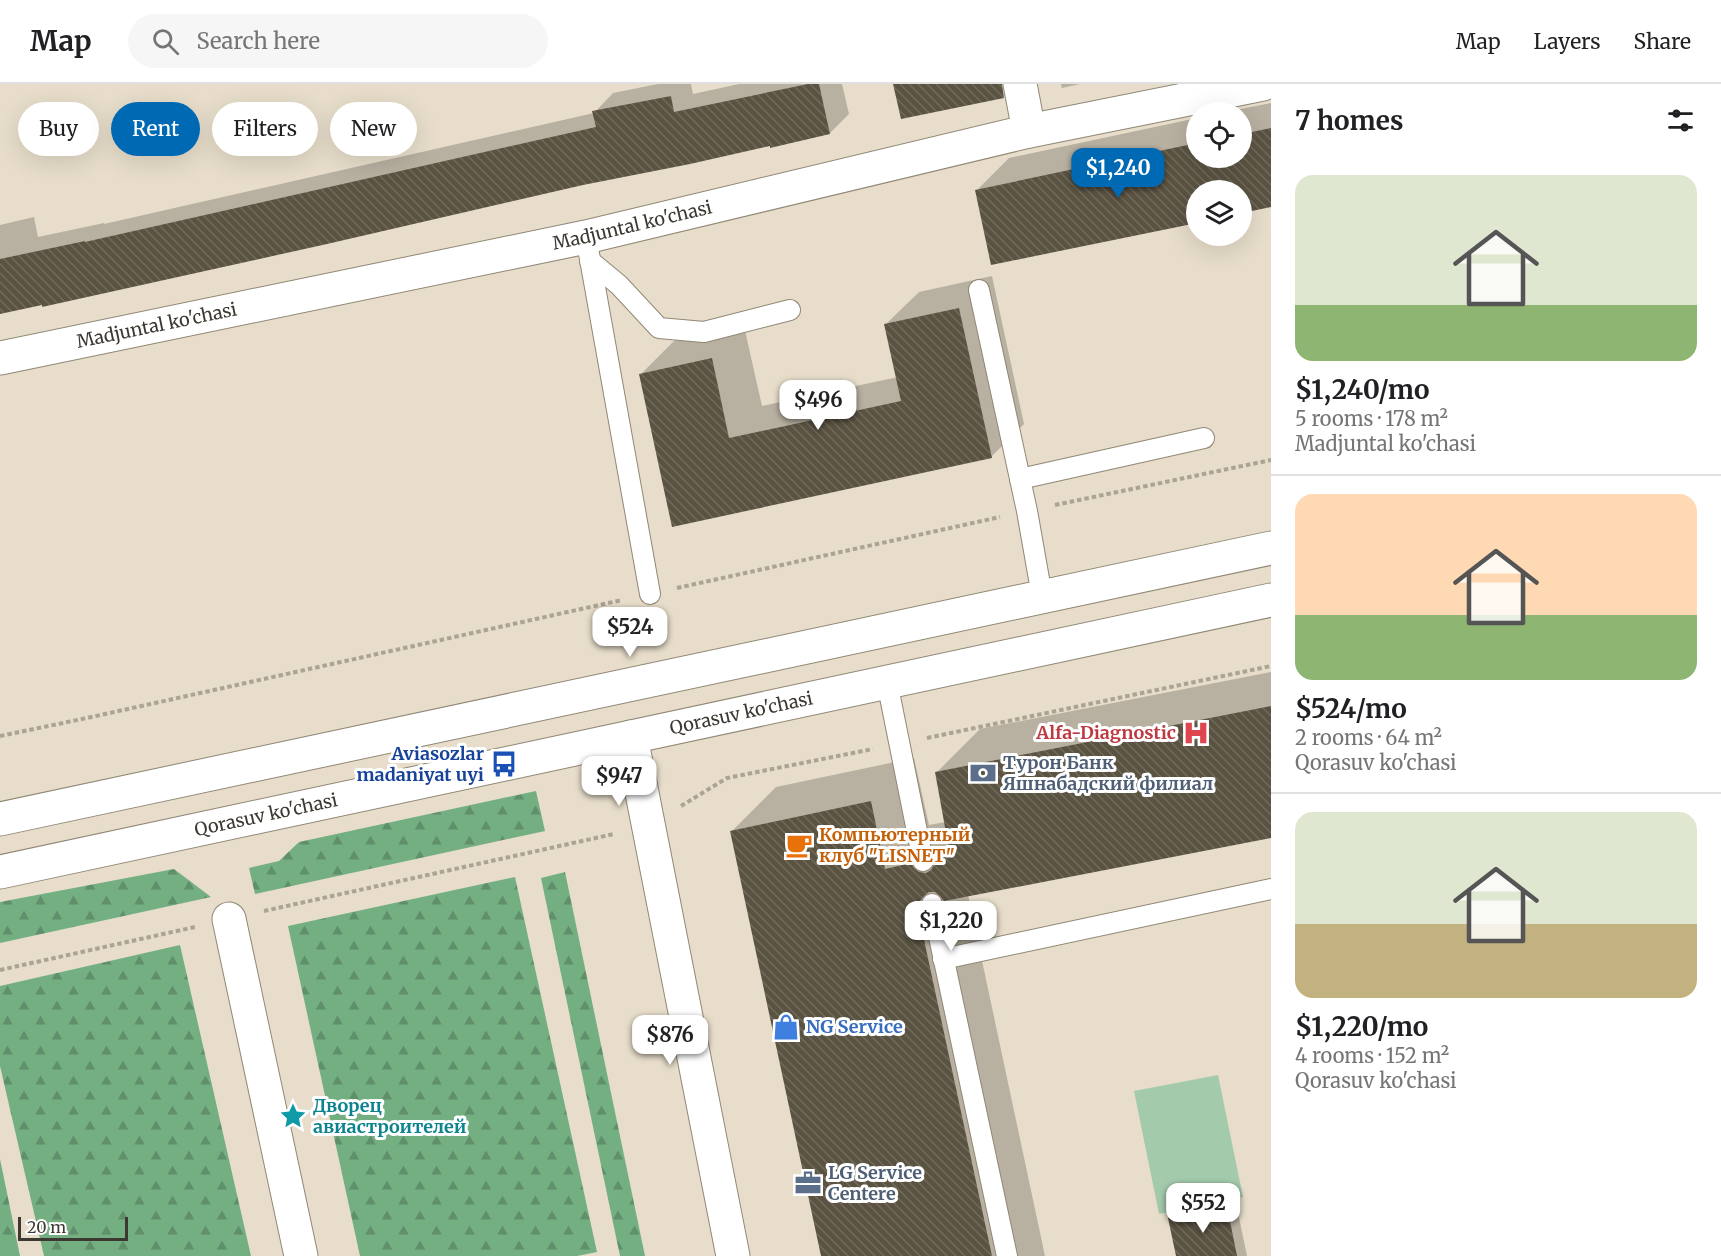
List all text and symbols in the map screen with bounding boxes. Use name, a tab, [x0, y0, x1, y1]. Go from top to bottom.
search box	[128, 14, 548, 68]
text: Map	[30, 23, 92, 59]
icon: search	[149, 25, 182, 58]
text: Search here	[197, 27, 320, 55]
text: Map	[1456, 28, 1501, 55]
text: Layers	[1534, 28, 1601, 55]
text: Share	[1634, 28, 1691, 55]
chip: Buy	[18, 102, 99, 156]
chip: Rent	[111, 102, 200, 156]
chip: Filters	[212, 102, 318, 156]
chip: New	[330, 102, 417, 156]
map controls	[1186, 102, 1252, 246]
button: locate	[1186, 102, 1252, 168]
text: 7 homes	[1295, 104, 1403, 137]
icon: filters	[1664, 104, 1697, 137]
pin: $1,240	[1069, 148, 1167, 199]
text: $1,240	[1085, 155, 1151, 180]
button: layers	[1186, 180, 1252, 246]
street label: Madjuntal ko'chasi	[550, 195, 714, 255]
icon: home	[1442, 214, 1550, 322]
street label: Madjuntal ko'chasi	[74, 297, 239, 353]
text: $1,240/mo	[1295, 373, 1429, 406]
pin: $496	[782, 380, 854, 431]
text: $496	[793, 387, 843, 412]
text: 5 rooms · 178 m²	[1295, 406, 1448, 431]
text: Madjuntal ko'chasi	[1295, 431, 1476, 456]
icon: home	[1442, 533, 1550, 641]
pin: $524	[594, 607, 666, 658]
text: $524	[606, 614, 654, 639]
street label: Qorasuv ko'chasi	[668, 686, 815, 739]
text: $524/mo	[1295, 692, 1407, 725]
hospital icon: Alfa-Diagnostic	[1181, 718, 1211, 748]
place label: Alfa-Diagnostic	[1035, 721, 1176, 744]
text: 2 rooms · 64 m²	[1295, 725, 1442, 750]
place label: Aviasozlar madaniyat uyi	[356, 742, 484, 786]
bus stop icon: Aviasozlar madaniyat uyi	[489, 749, 519, 779]
text: Qorasuv ko'chasi	[1295, 750, 1457, 775]
place label: Турон Банк Яшнабадский филиал	[1003, 751, 1213, 795]
pin: $947	[583, 756, 655, 807]
bank icon: Турон Банк Яшнабадский филиал	[968, 758, 998, 788]
text: $947	[596, 763, 642, 788]
street label: Qorasuv ko'chasi	[192, 788, 340, 841]
place label: Компьютерный клуб "LISNET"	[819, 823, 971, 867]
cafe icon: Компьютерный клуб "LISNET"	[784, 830, 814, 860]
icon: home	[1442, 851, 1550, 959]
pin: $1,220	[902, 901, 1000, 952]
text: $1,220	[919, 908, 983, 933]
text: $1,220/mo	[1295, 1010, 1428, 1043]
shop icon: NG Service	[771, 1012, 801, 1042]
pin: $876	[634, 1015, 706, 1066]
place label: NG Service	[806, 1015, 903, 1038]
text: $876	[646, 1022, 694, 1047]
text: 4 rooms · 152 m²	[1295, 1043, 1449, 1068]
text: Qorasuv ko'chasi	[1295, 1068, 1457, 1093]
place label: Дворец авиастроителей	[313, 1094, 467, 1138]
place icon: Дворец авиастроителей	[278, 1101, 308, 1131]
place label: LG Service Centere	[828, 1161, 922, 1205]
office icon: LG Service Centere	[793, 1168, 823, 1198]
pin: $552	[1167, 1183, 1239, 1234]
text: $552	[1180, 1190, 1226, 1215]
scale bar	[18, 1214, 128, 1242]
text: 20 m	[27, 1217, 66, 1237]

